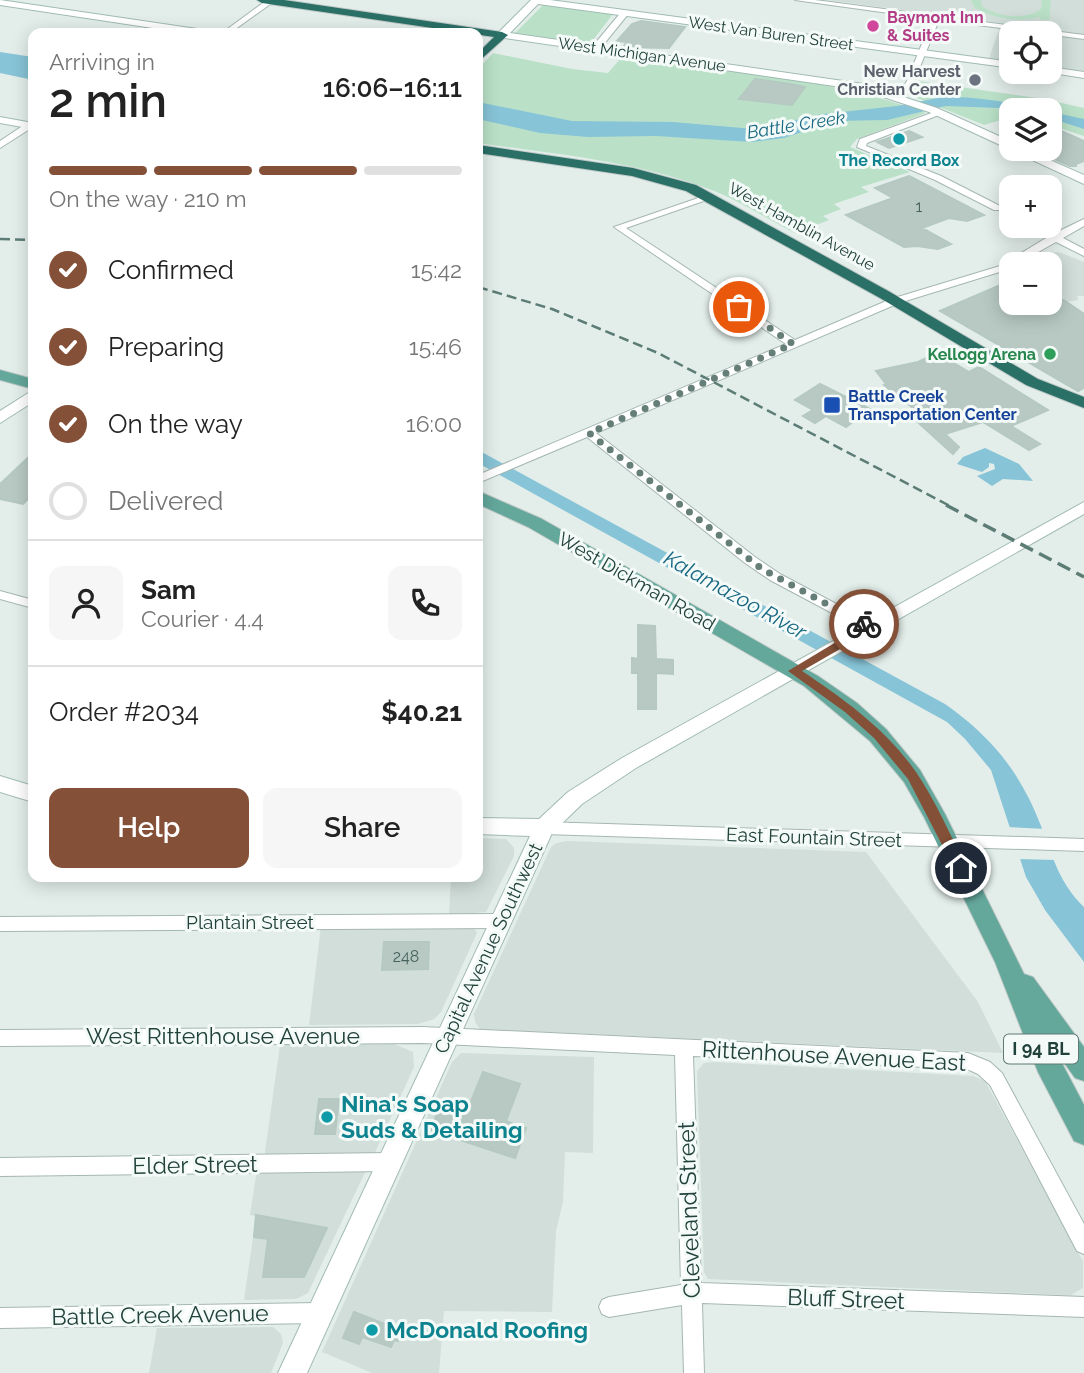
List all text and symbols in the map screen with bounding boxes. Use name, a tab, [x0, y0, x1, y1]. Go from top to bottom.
place label: Baymont Inn & Suites	[887, 8, 984, 45]
street label: West Van Buren Street	[687, 12, 855, 55]
marker: Baymont Inn & Suites	[865, 18, 881, 34]
map controls	[999, 21, 1062, 315]
button: locate	[999, 21, 1062, 84]
street label: West Michigan Avenue	[557, 33, 727, 76]
text: Arriving in	[49, 48, 155, 75]
place label: New Harvest Christian Center	[837, 62, 961, 99]
marker: New Harvest Christian Center	[967, 72, 983, 88]
text: 16:06–16:11	[323, 73, 462, 103]
text: 2 min	[49, 74, 167, 128]
button: layers	[999, 98, 1062, 161]
water label: Battle Creek	[745, 106, 847, 143]
marker: The Record Box	[891, 131, 907, 147]
place label: The Record Box	[839, 151, 960, 170]
button: +	[999, 175, 1062, 238]
street label: West Hamblin Avenue	[725, 178, 878, 275]
text: On the way · 210 m	[49, 185, 247, 212]
house number: 1	[916, 197, 923, 216]
icon: check	[49, 251, 87, 289]
button: −	[999, 252, 1062, 315]
text: Confirmed	[108, 255, 234, 285]
text: 15:42	[411, 256, 462, 283]
pin	[709, 277, 769, 337]
icon: bag	[720, 288, 758, 326]
icon: check	[49, 328, 87, 366]
text: Preparing	[108, 332, 224, 362]
text: 15:46	[409, 333, 462, 360]
place label: Kellogg Arena	[928, 345, 1036, 364]
marker: Kellogg Arena	[1042, 346, 1058, 362]
place label: Battle Creek Transportation Center	[848, 387, 1017, 424]
marker: Battle Creek Transportation Center	[822, 395, 842, 415]
icon: check	[49, 405, 87, 443]
text: On the way	[108, 409, 243, 439]
text: 16:00	[406, 410, 462, 437]
text: Delivered	[108, 486, 223, 516]
street label: West Dickman Road	[555, 527, 719, 635]
water label: Kalamazoo River	[660, 545, 811, 644]
button: person	[49, 566, 123, 640]
button: phone	[388, 566, 462, 640]
text: Sam	[141, 575, 196, 605]
courier	[829, 589, 899, 659]
text: Courier · 4.4	[141, 605, 264, 632]
icon: bike	[845, 605, 883, 643]
text: Order #2034	[49, 697, 199, 727]
text: $40.21	[381, 697, 462, 727]
button: Help	[49, 788, 249, 868]
button: Share	[263, 788, 462, 868]
street label: East Fountain Street	[726, 823, 903, 851]
pin	[931, 838, 991, 898]
street label: Capital Avenue Southwest	[430, 839, 547, 1057]
icon: home	[942, 849, 980, 887]
street label: Plantain Street	[186, 911, 315, 933]
house number: 248	[393, 947, 419, 966]
street label: West Rittenhouse Avenue	[86, 1022, 360, 1049]
road number: I 94 BL	[1004, 1034, 1078, 1064]
street label: Rittenhouse Avenue East	[701, 1035, 967, 1076]
place label: Nina's Soap Suds & Detailing	[341, 1090, 523, 1143]
marker: Nina's Soap Suds & Detailing	[319, 1109, 335, 1125]
street label: Cleveland Street	[672, 1121, 705, 1299]
street label: Elder Street	[132, 1150, 258, 1179]
street label: Bluff Street	[787, 1283, 906, 1314]
street label: Battle Creek Avenue	[51, 1299, 269, 1330]
place label: McDonald Roofing	[386, 1316, 588, 1343]
marker: McDonald Roofing	[364, 1322, 380, 1338]

